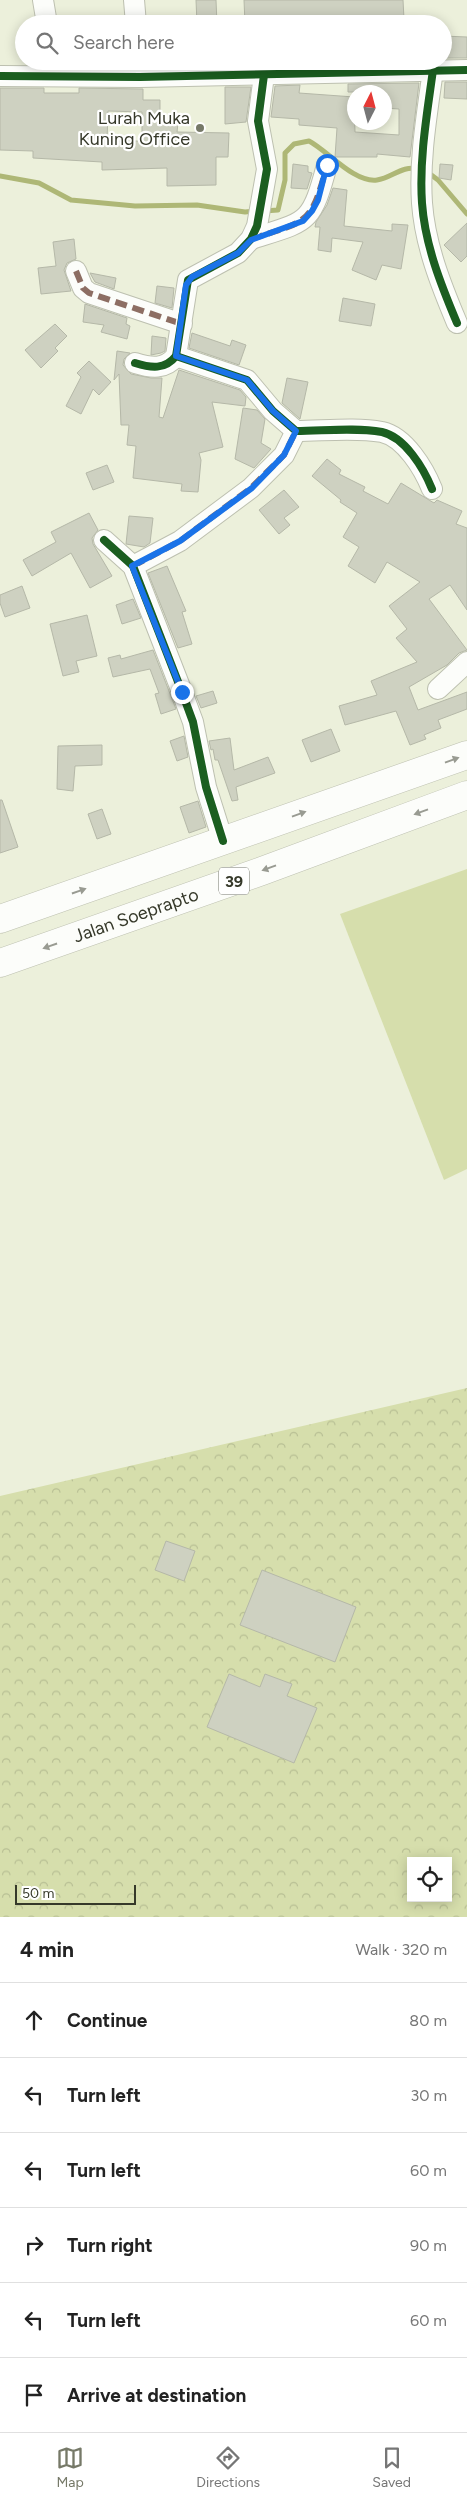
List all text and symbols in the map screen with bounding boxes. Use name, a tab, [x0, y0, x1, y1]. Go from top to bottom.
search box	[15, 15, 452, 70]
icon: search	[33, 29, 61, 57]
text: Search here	[73, 31, 175, 54]
north arrow	[347, 85, 392, 130]
place label: Lurah Muka Kuning Office	[79, 107, 190, 150]
marker: Lurah Muka Kuning Office	[194, 122, 206, 134]
route start	[316, 154, 339, 177]
route end	[171, 681, 194, 704]
one-way arrow	[444, 756, 459, 763]
one-way arrow	[413, 808, 428, 816]
one-way arrow	[291, 810, 306, 817]
one-way arrow	[261, 864, 276, 872]
road number: 39	[219, 868, 249, 894]
street label: Jalan Soeprapto	[70, 883, 201, 947]
one-way arrow	[72, 887, 87, 895]
one-way arrow	[42, 943, 57, 950]
map controls	[407, 1857, 452, 1902]
button: locate	[407, 1857, 452, 1902]
scale bar	[15, 1882, 136, 1905]
text: 50 m	[22, 1885, 54, 1902]
text: 4 min	[20, 1937, 74, 1962]
text: Walk · 320 m	[355, 1940, 447, 1959]
icon: ahead	[20, 2006, 48, 2034]
text: Continue	[67, 2009, 147, 2032]
text: 80 m	[409, 2011, 447, 2030]
icon: left	[20, 2081, 48, 2109]
text: Turn left	[67, 2084, 141, 2107]
text: 30 m	[410, 2086, 447, 2105]
icon: left	[20, 2156, 48, 2184]
text: Turn left	[67, 2159, 141, 2182]
text: 60 m	[410, 2161, 447, 2180]
icon: right	[20, 2231, 48, 2259]
text: Turn right	[67, 2234, 153, 2257]
text: 90 m	[410, 2236, 447, 2255]
icon: left	[20, 2306, 48, 2334]
text: Turn left	[67, 2309, 141, 2332]
text: 60 m	[410, 2311, 447, 2330]
icon: arrive	[20, 2381, 48, 2409]
text: Arrive at destination	[67, 2384, 246, 2407]
tab: Map	[56, 2444, 84, 2491]
tab: Directions	[196, 2444, 260, 2491]
tab: Saved	[372, 2444, 411, 2491]

